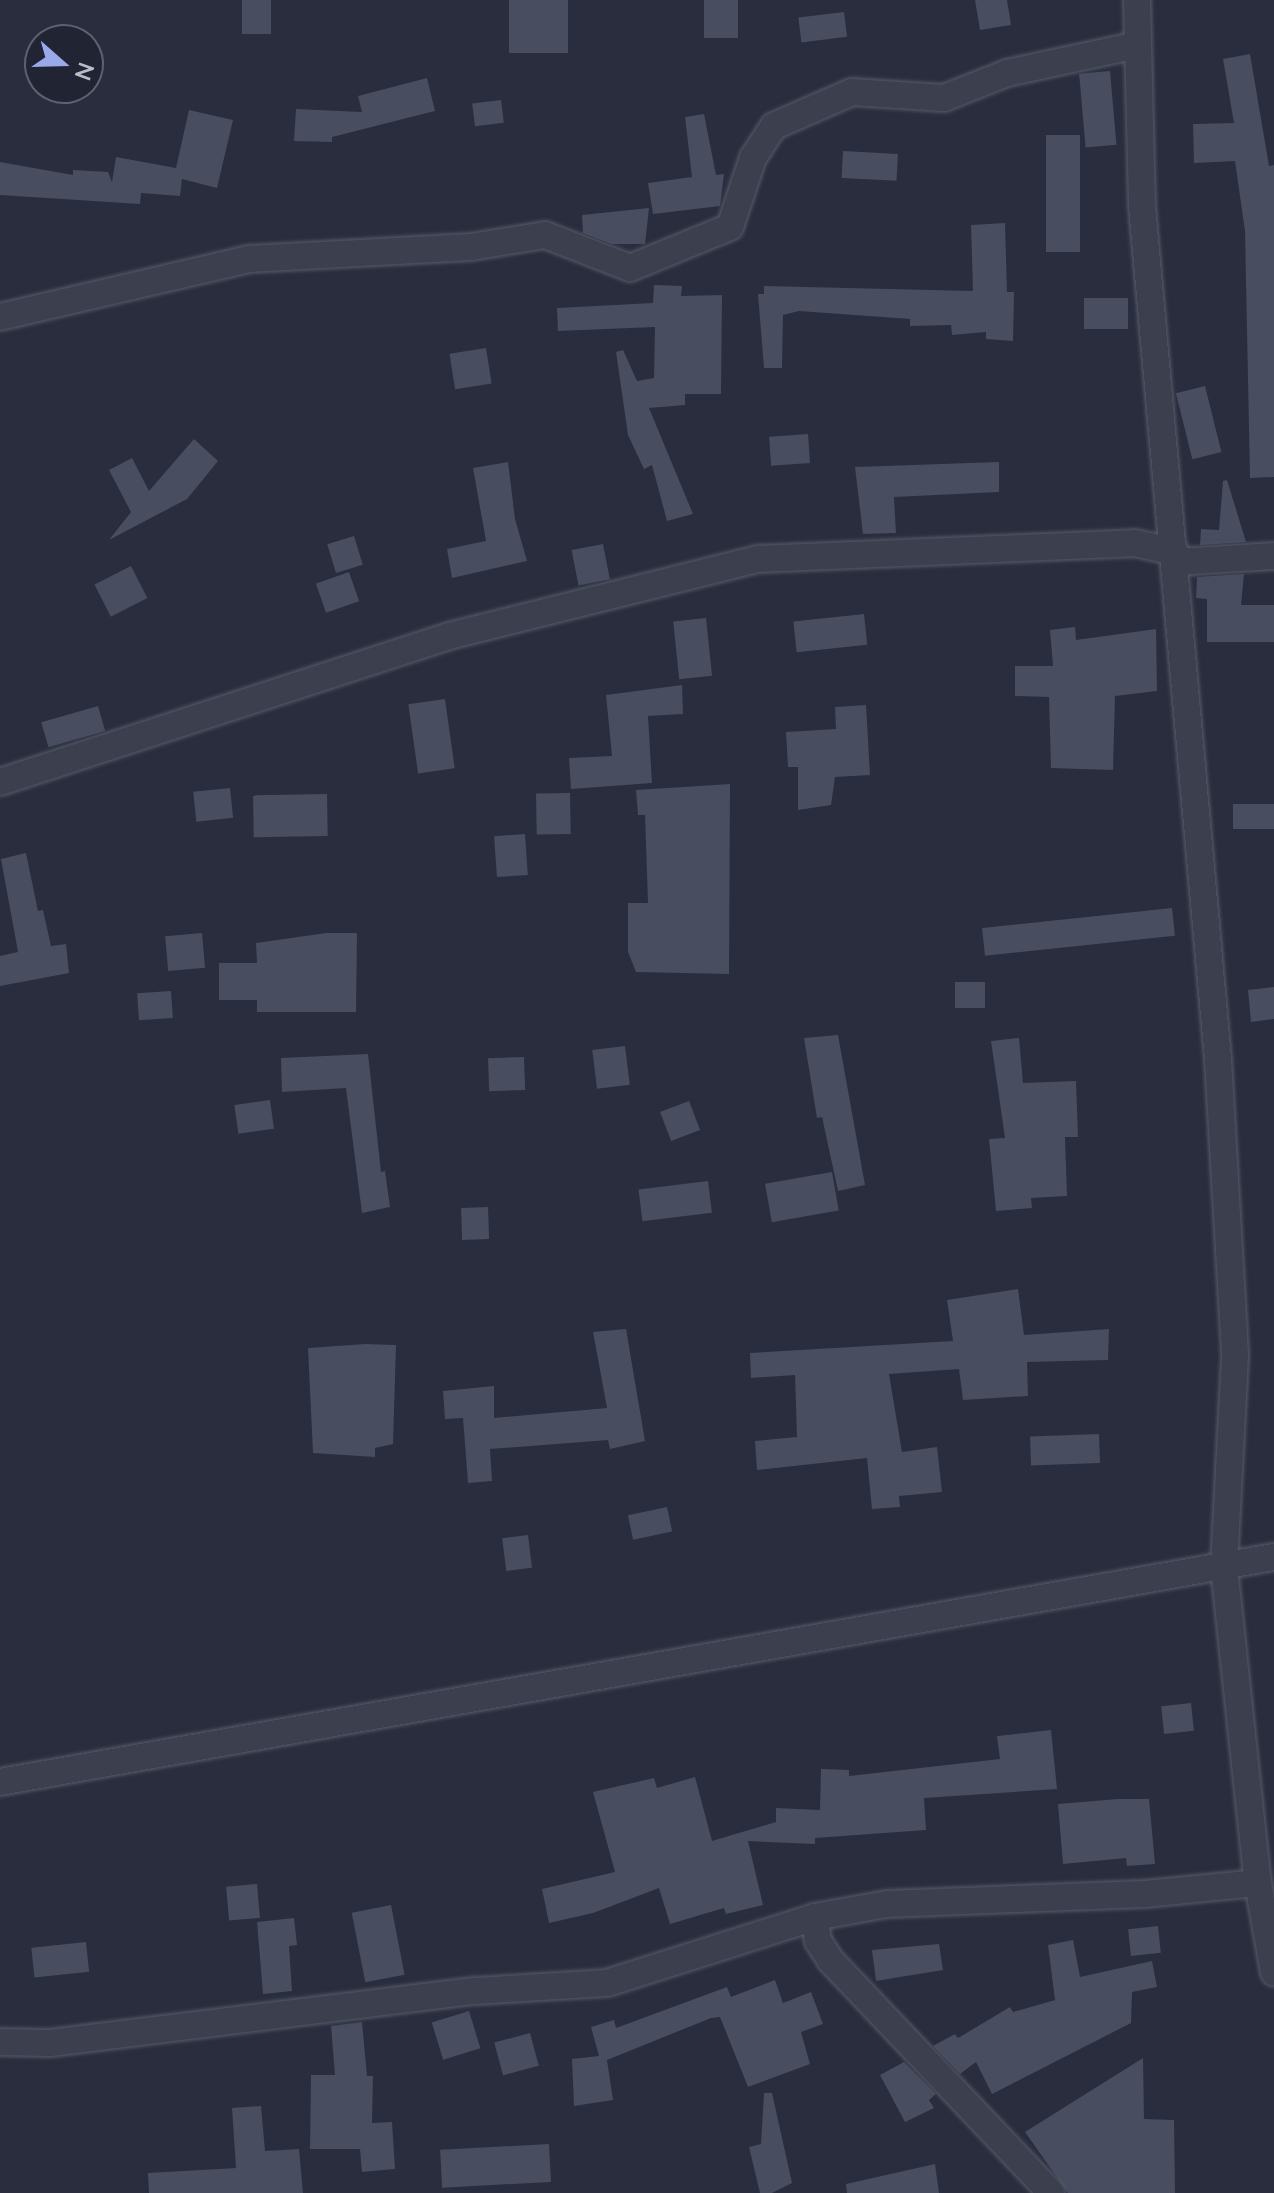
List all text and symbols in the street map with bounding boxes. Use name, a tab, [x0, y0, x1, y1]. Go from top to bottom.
north arrow	[24, 24, 104, 104]
text: N	[70, 59, 101, 84]

